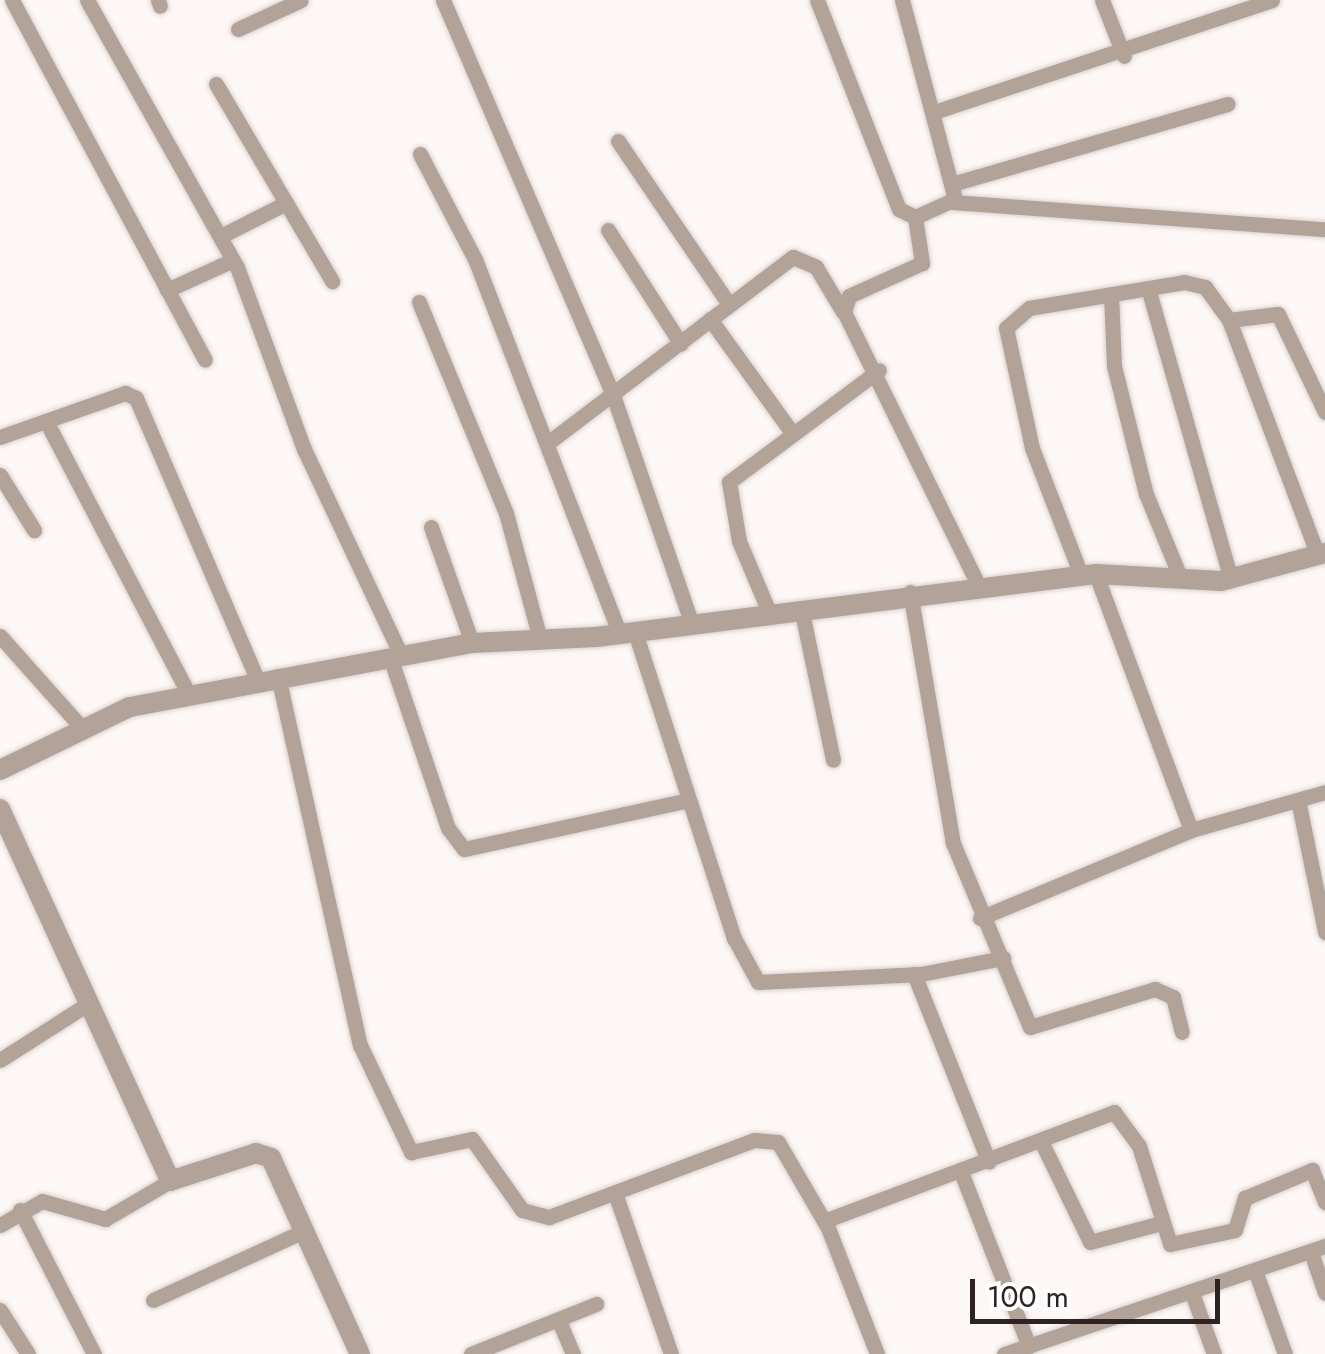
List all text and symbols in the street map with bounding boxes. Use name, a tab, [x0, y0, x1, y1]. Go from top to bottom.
scale bar	[975, 1259, 1225, 1321]
text: 100 m	[987, 1275, 1069, 1318]

